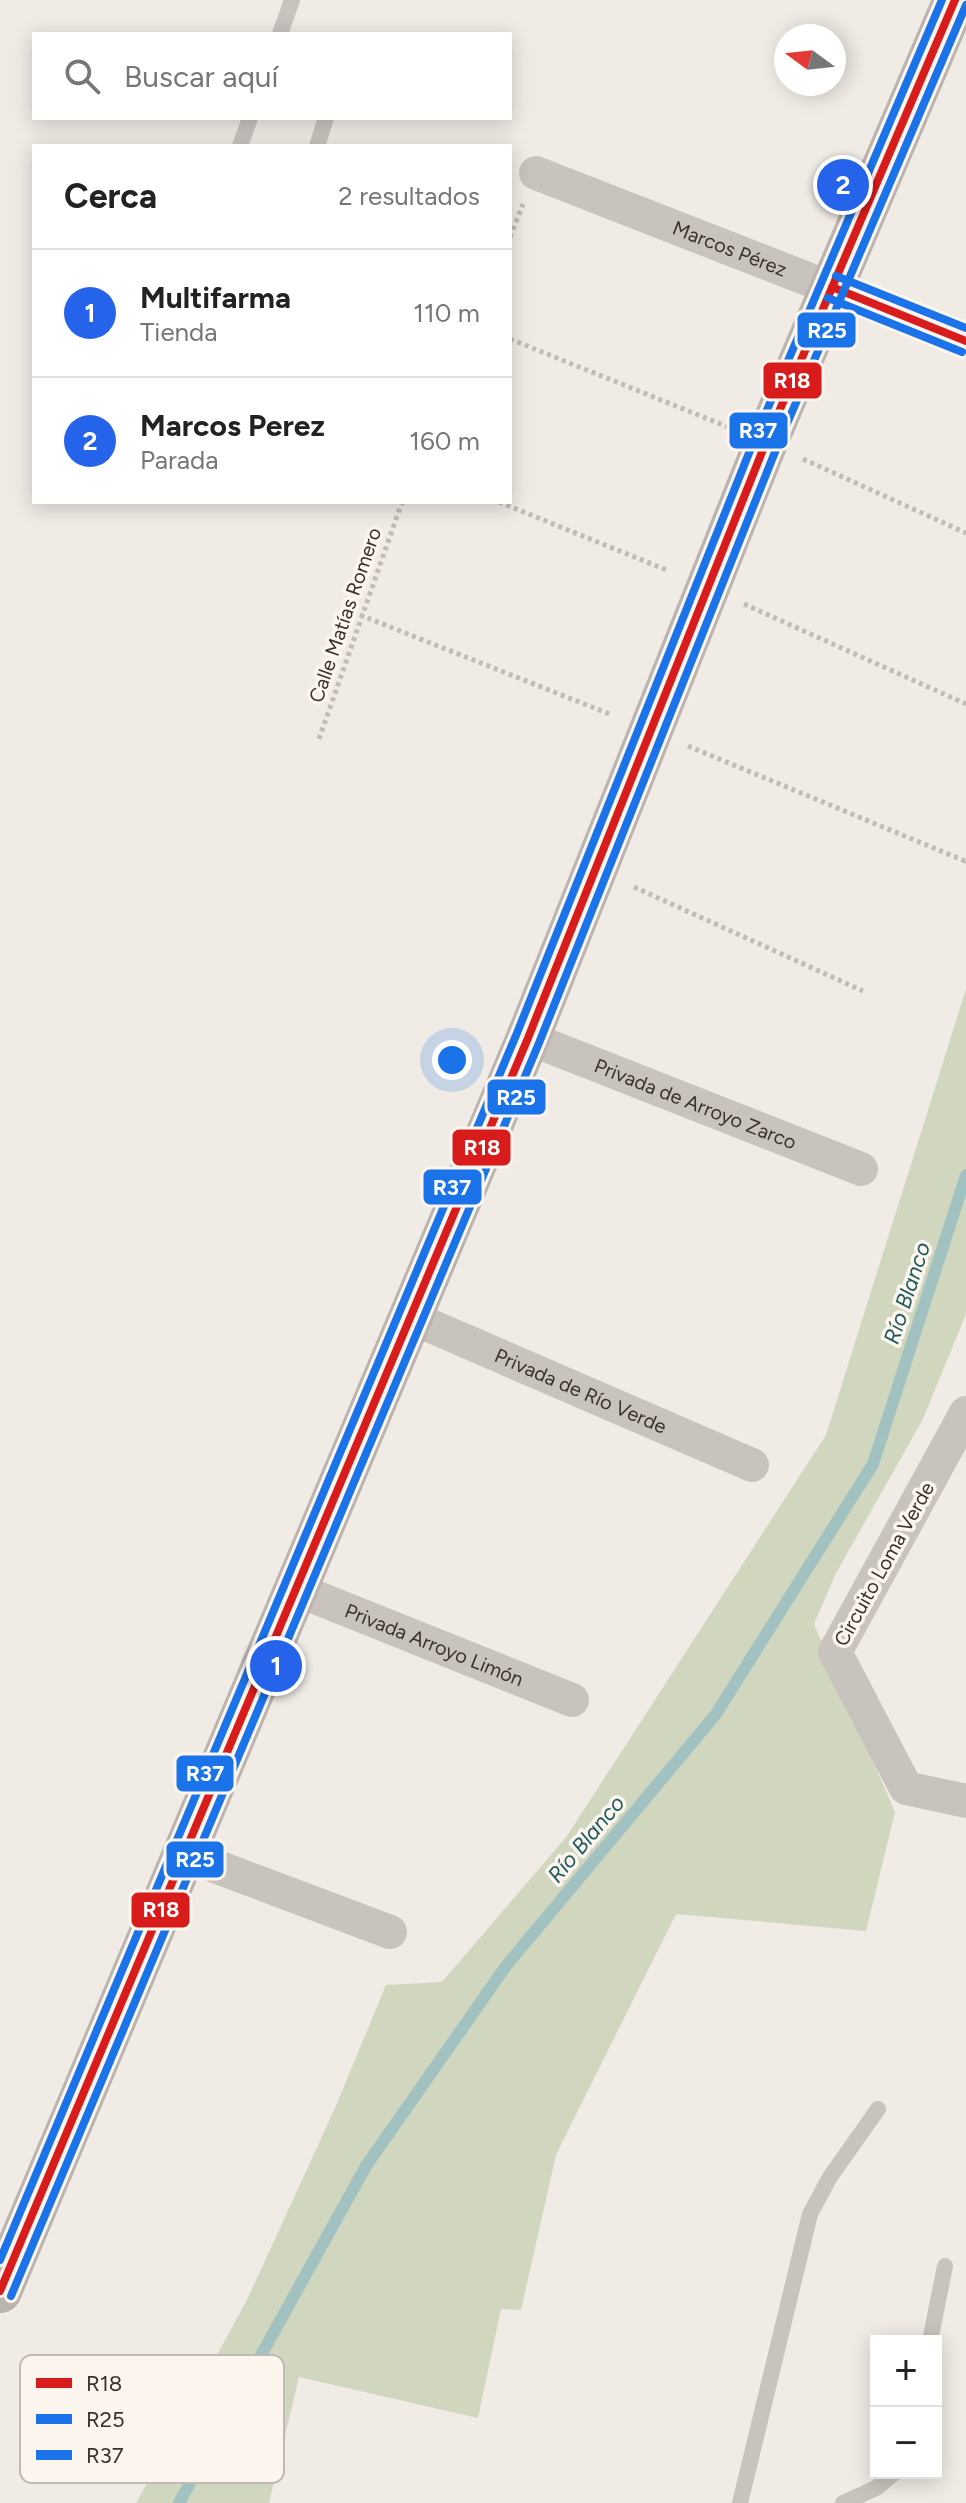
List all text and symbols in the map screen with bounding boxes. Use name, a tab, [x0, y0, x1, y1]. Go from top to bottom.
north arrow	[774, 24, 846, 96]
search box	[32, 32, 512, 120]
icon: search	[60, 54, 104, 98]
text: Buscar aquí	[124, 58, 278, 95]
pin: 2	[817, 155, 869, 215]
text: Cerca	[64, 176, 157, 217]
text: 2 resultados	[338, 180, 480, 212]
street label: Marcos Pérez	[669, 216, 790, 282]
text: Multifarma	[140, 279, 291, 316]
text: 1	[85, 297, 95, 329]
text: 110 m	[413, 297, 480, 329]
line badge: R25	[796, 311, 857, 349]
text: Tienda	[140, 316, 218, 348]
text: R25	[807, 317, 847, 344]
line badge: R18	[762, 361, 823, 400]
text: R18	[774, 367, 810, 394]
text: Marcos Perez	[140, 407, 325, 444]
line badge: R37	[728, 411, 789, 450]
text: R37	[739, 417, 777, 444]
text: 2	[82, 425, 98, 457]
text: 160 m	[409, 425, 480, 457]
text: Parada	[140, 444, 219, 476]
street label: Calle Matías Romero	[304, 524, 386, 706]
your location	[432, 1040, 472, 1080]
street label: Privada de Arroyo Zarco	[591, 1053, 800, 1154]
line badge: R25	[486, 1078, 547, 1116]
text: R25	[496, 1084, 536, 1111]
line badge: R18	[451, 1128, 512, 1167]
text: R18	[464, 1134, 500, 1161]
line badge: R37	[422, 1168, 483, 1206]
text: R37	[433, 1174, 471, 1201]
water label: Río Blanco	[878, 1239, 936, 1347]
street label: Privada de Río Verde	[491, 1343, 670, 1439]
street label: Circuito Loma Verde	[829, 1478, 939, 1650]
street label: Privada Arroyo Limón	[341, 1598, 527, 1691]
pin: 1	[250, 1636, 302, 1696]
line badge: R37	[175, 1754, 235, 1793]
text: R37	[186, 1760, 224, 1787]
water label: Río Blanco	[542, 1790, 630, 1888]
line badge: R25	[165, 1840, 225, 1879]
text: R25	[175, 1846, 215, 1873]
line badge: R18	[130, 1891, 191, 1929]
text: R18	[143, 1896, 179, 1923]
map controls	[870, 2335, 942, 2479]
button: +	[870, 2335, 942, 2407]
legend	[20, 2355, 284, 2483]
text: R18	[86, 2370, 122, 2397]
text: R25	[86, 2406, 125, 2433]
button: −	[870, 2407, 942, 2479]
text: R37	[86, 2442, 124, 2469]

